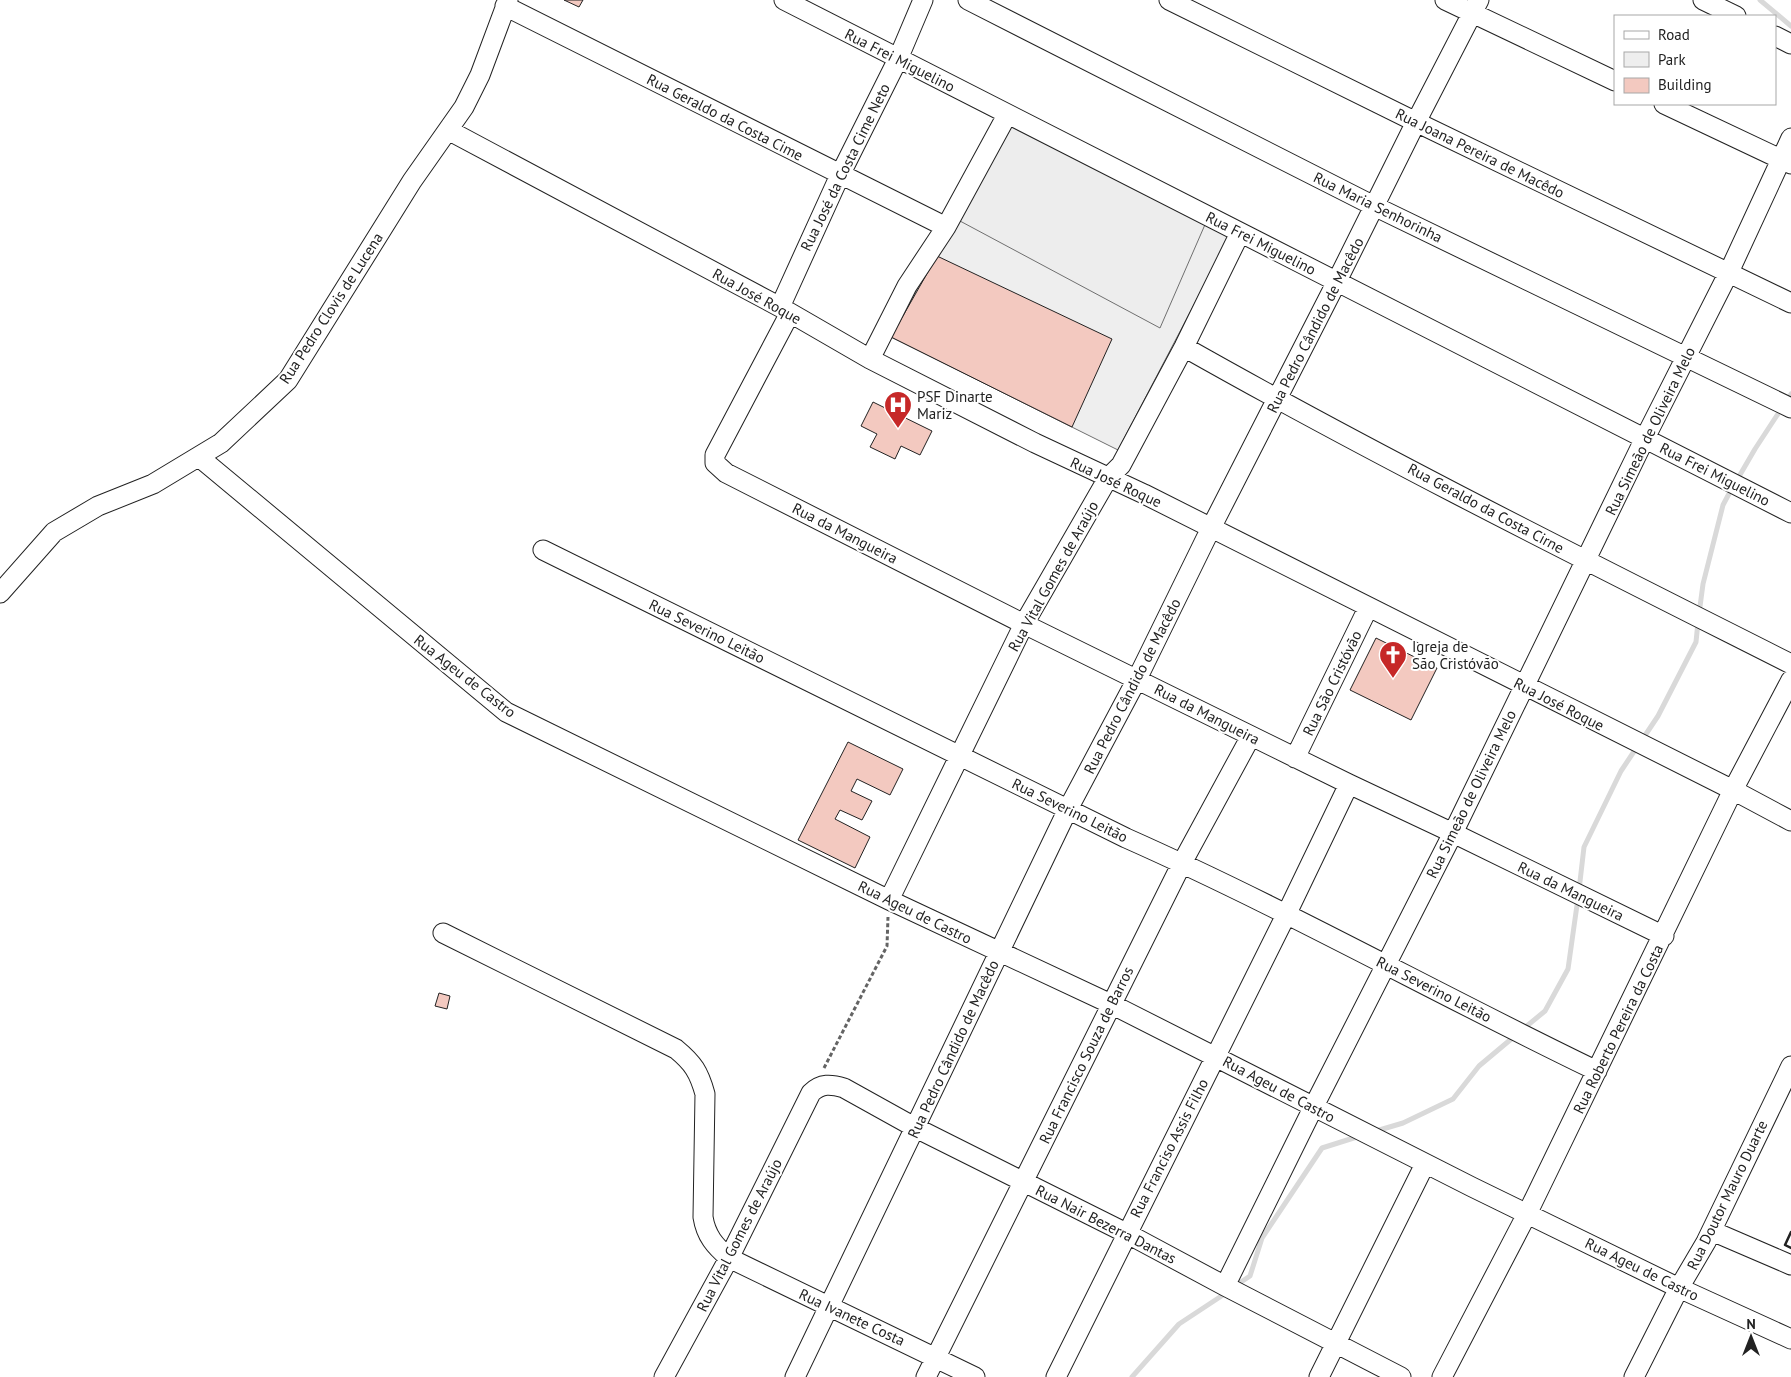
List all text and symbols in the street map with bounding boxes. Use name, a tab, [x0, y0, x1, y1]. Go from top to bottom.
legend	[1614, 15, 1776, 105]
street label: Rua Frei Miguelino	[842, 24, 958, 96]
text: Road	[1658, 25, 1690, 44]
text: Park	[1658, 50, 1686, 69]
street label: Rua Geraldo da Costa Cime	[644, 69, 806, 165]
text: Building	[1658, 75, 1712, 94]
street label: Rua José da Costa Cime Neto	[796, 80, 894, 254]
street label: Rua Joana Pereira de Macêdo	[1392, 104, 1568, 202]
street label: Rua Maria Senhorinha	[1310, 168, 1446, 246]
street label: Rua Frei Miguelino	[1203, 207, 1319, 279]
street label: Rua Pedro Clovis de Lucena	[275, 229, 387, 387]
street label: Rua Pedro Cândido de Macêdo	[1262, 234, 1368, 416]
street label: Rua José Roque	[709, 264, 805, 328]
street label: Rua Simeão de Oliveira Melo	[1601, 344, 1699, 518]
place label: PSF Dinarte Mariz	[917, 387, 993, 423]
hospital icon: PSF Dinarte Mariz	[883, 390, 913, 429]
street label: Rua Frei Miguelino	[1657, 438, 1773, 510]
street label: Rua José Roque	[1067, 453, 1165, 511]
street label: Rua Geraldo da Costa Cirne	[1405, 459, 1567, 557]
street label: Rua Vital Gomes de Araújo	[1004, 497, 1102, 655]
street label: Rua da Mangueira	[789, 498, 901, 568]
street label: Rua Severino Leitão	[646, 595, 768, 667]
street label: Rua Pedro Cândido de Macêdo	[1079, 595, 1185, 777]
street label: Rua São Cristóvão	[1298, 627, 1366, 739]
street label: Rua Ageu de Castro	[410, 630, 520, 722]
place label: Igreja de São Cristóvão	[1412, 637, 1499, 673]
church icon: Igreja de São Cristóvão	[1378, 640, 1408, 679]
street label: Rua José Roque	[1511, 673, 1607, 735]
street label: Rua da Mangueira	[1151, 679, 1263, 749]
street label: Rua Simeão de Oliveira Melo	[1422, 707, 1520, 881]
street label: Rua Severino Leitão	[1009, 774, 1131, 846]
street label: Rua da Mangueira	[1515, 857, 1627, 925]
street label: Rua Ageu de Castro	[855, 876, 975, 948]
street label: Rua Roberto Pereira da Costa	[1569, 941, 1667, 1117]
street label: Rua Severino Leitão	[1373, 952, 1495, 1026]
street label: Rua Pedro Cândido de Macêdo	[903, 957, 1003, 1141]
street label: Rua Francisco Souza de Barros	[1035, 963, 1137, 1147]
street label: Rua Ageu de Castro	[1220, 1051, 1338, 1127]
street label: Rua Franciso Assis Filho	[1126, 1075, 1212, 1221]
street label: Rua Doutor Mauro Duarte	[1682, 1117, 1772, 1273]
street label: Rua Vital Gomes de Araújo	[692, 1155, 786, 1315]
street label: Rua Nair Bezerra Dantas	[1033, 1180, 1179, 1268]
street label: Rua Ageu de Castro	[1582, 1233, 1702, 1305]
street label: Rua Ivanete Costa	[796, 1284, 908, 1350]
north arrow	[1726, 1312, 1776, 1362]
text: N	[1746, 1315, 1756, 1333]

